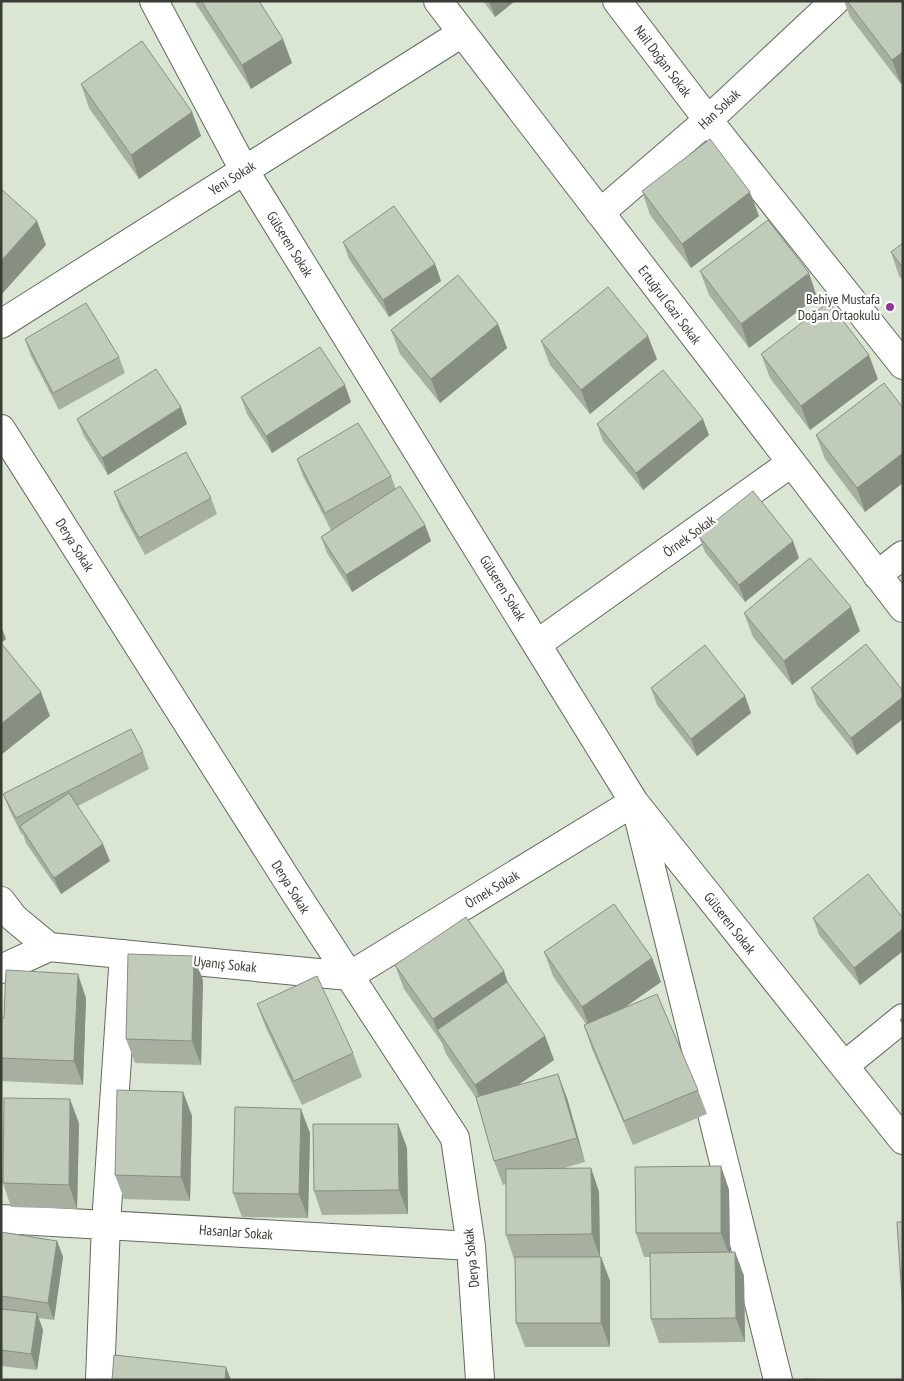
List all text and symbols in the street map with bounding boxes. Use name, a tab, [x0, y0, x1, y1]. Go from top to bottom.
street label: Nail Doğan Sokak	[630, 22, 696, 101]
street label: Han Sokak	[694, 85, 744, 133]
street label: Yeni Sokak	[205, 156, 259, 199]
street label: Gülseren Sokak	[263, 208, 318, 281]
street label: Ertuğrul Gazi Sokak	[634, 262, 706, 349]
place label: Behiye Mustafa Doğan Ortaokulu	[798, 290, 880, 324]
marker: Behiye Mustafa Doğan Ortaokulu	[884, 301, 896, 313]
street label: Örnek Sokak	[659, 511, 719, 561]
street label: Derya Sokak	[52, 515, 99, 575]
street label: Gülseren Sokak	[476, 552, 531, 625]
street label: Derya Sokak	[268, 857, 315, 917]
street label: Örnek Sokak	[462, 866, 523, 912]
street label: Gülseren Sokak	[700, 888, 760, 958]
street label: Uyanış Sokak	[192, 952, 258, 976]
street label: Hasanlar Sokak	[199, 1220, 274, 1244]
street label: Derya Sokak	[459, 1227, 483, 1288]

